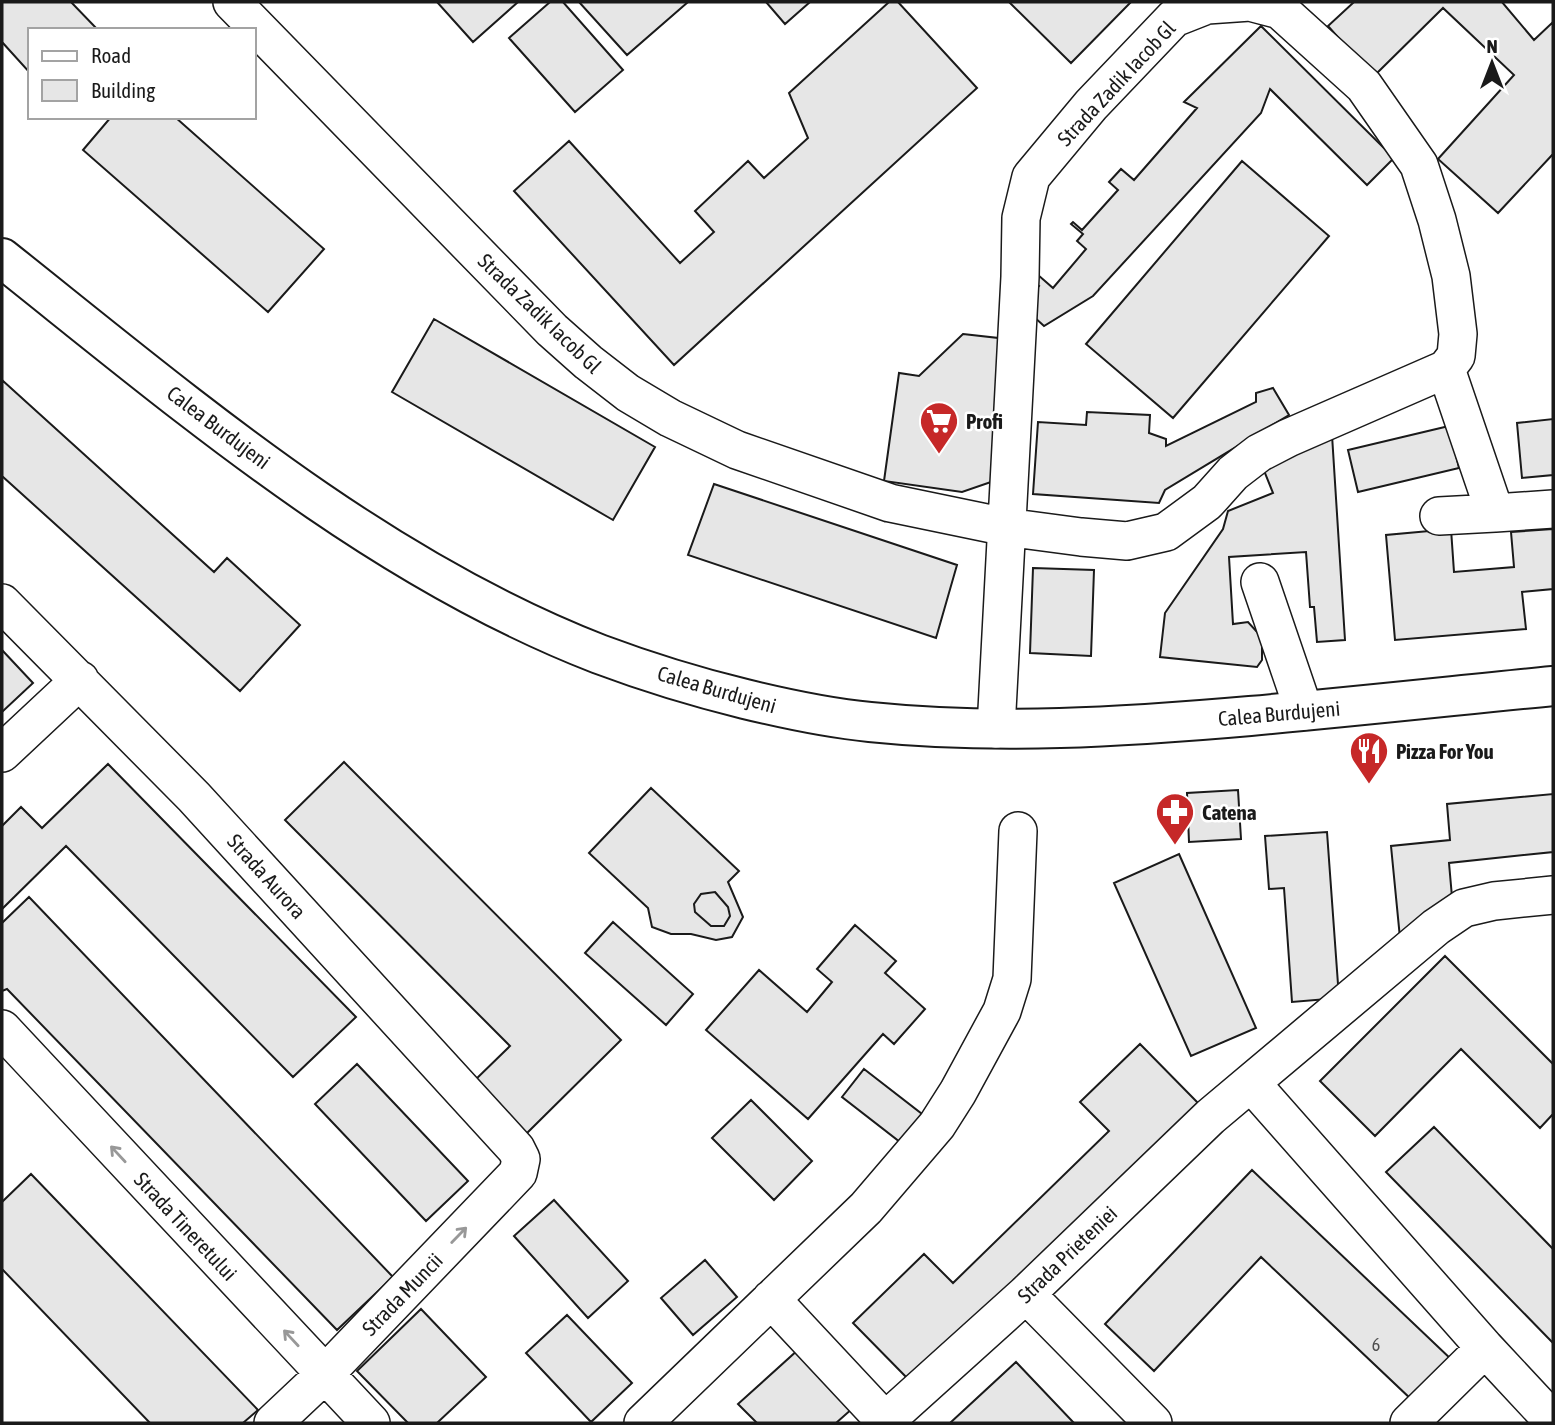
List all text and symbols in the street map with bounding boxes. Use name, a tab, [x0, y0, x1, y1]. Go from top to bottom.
street label: Strada Zadik Iacob Gl	[1052, 15, 1180, 150]
legend	[28, 28, 256, 119]
north arrow	[1457, 28, 1527, 98]
text: N	[1486, 35, 1498, 57]
text: Road	[91, 43, 131, 67]
text: Building	[91, 78, 155, 102]
street label: Strada Zadik Iacob Gl	[474, 248, 607, 378]
street label: Calea Burdujeni	[163, 381, 275, 473]
supermarket icon: Profi	[918, 400, 960, 455]
place label: Profi	[966, 409, 1003, 433]
street label: Calea Burdujeni	[655, 661, 779, 717]
street label: Calea Burdujeni	[1217, 696, 1341, 730]
restaurant icon: Pizza For You	[1348, 730, 1390, 785]
place label: Pizza For You	[1396, 739, 1494, 763]
pharmacy icon: Catena	[1154, 791, 1196, 846]
place label: Catena	[1202, 800, 1257, 824]
street label: Strada Aurora	[223, 829, 311, 923]
one-way arrow	[110, 1146, 127, 1163]
street label: Strada Tineretului	[130, 1167, 242, 1285]
street label: Strada Prieteniei	[1012, 1201, 1122, 1307]
one-way arrow	[450, 1227, 467, 1244]
street label: Strada Muncii	[357, 1248, 447, 1340]
one-way arrow	[283, 1329, 299, 1347]
house number: 6	[1372, 1334, 1380, 1355]

